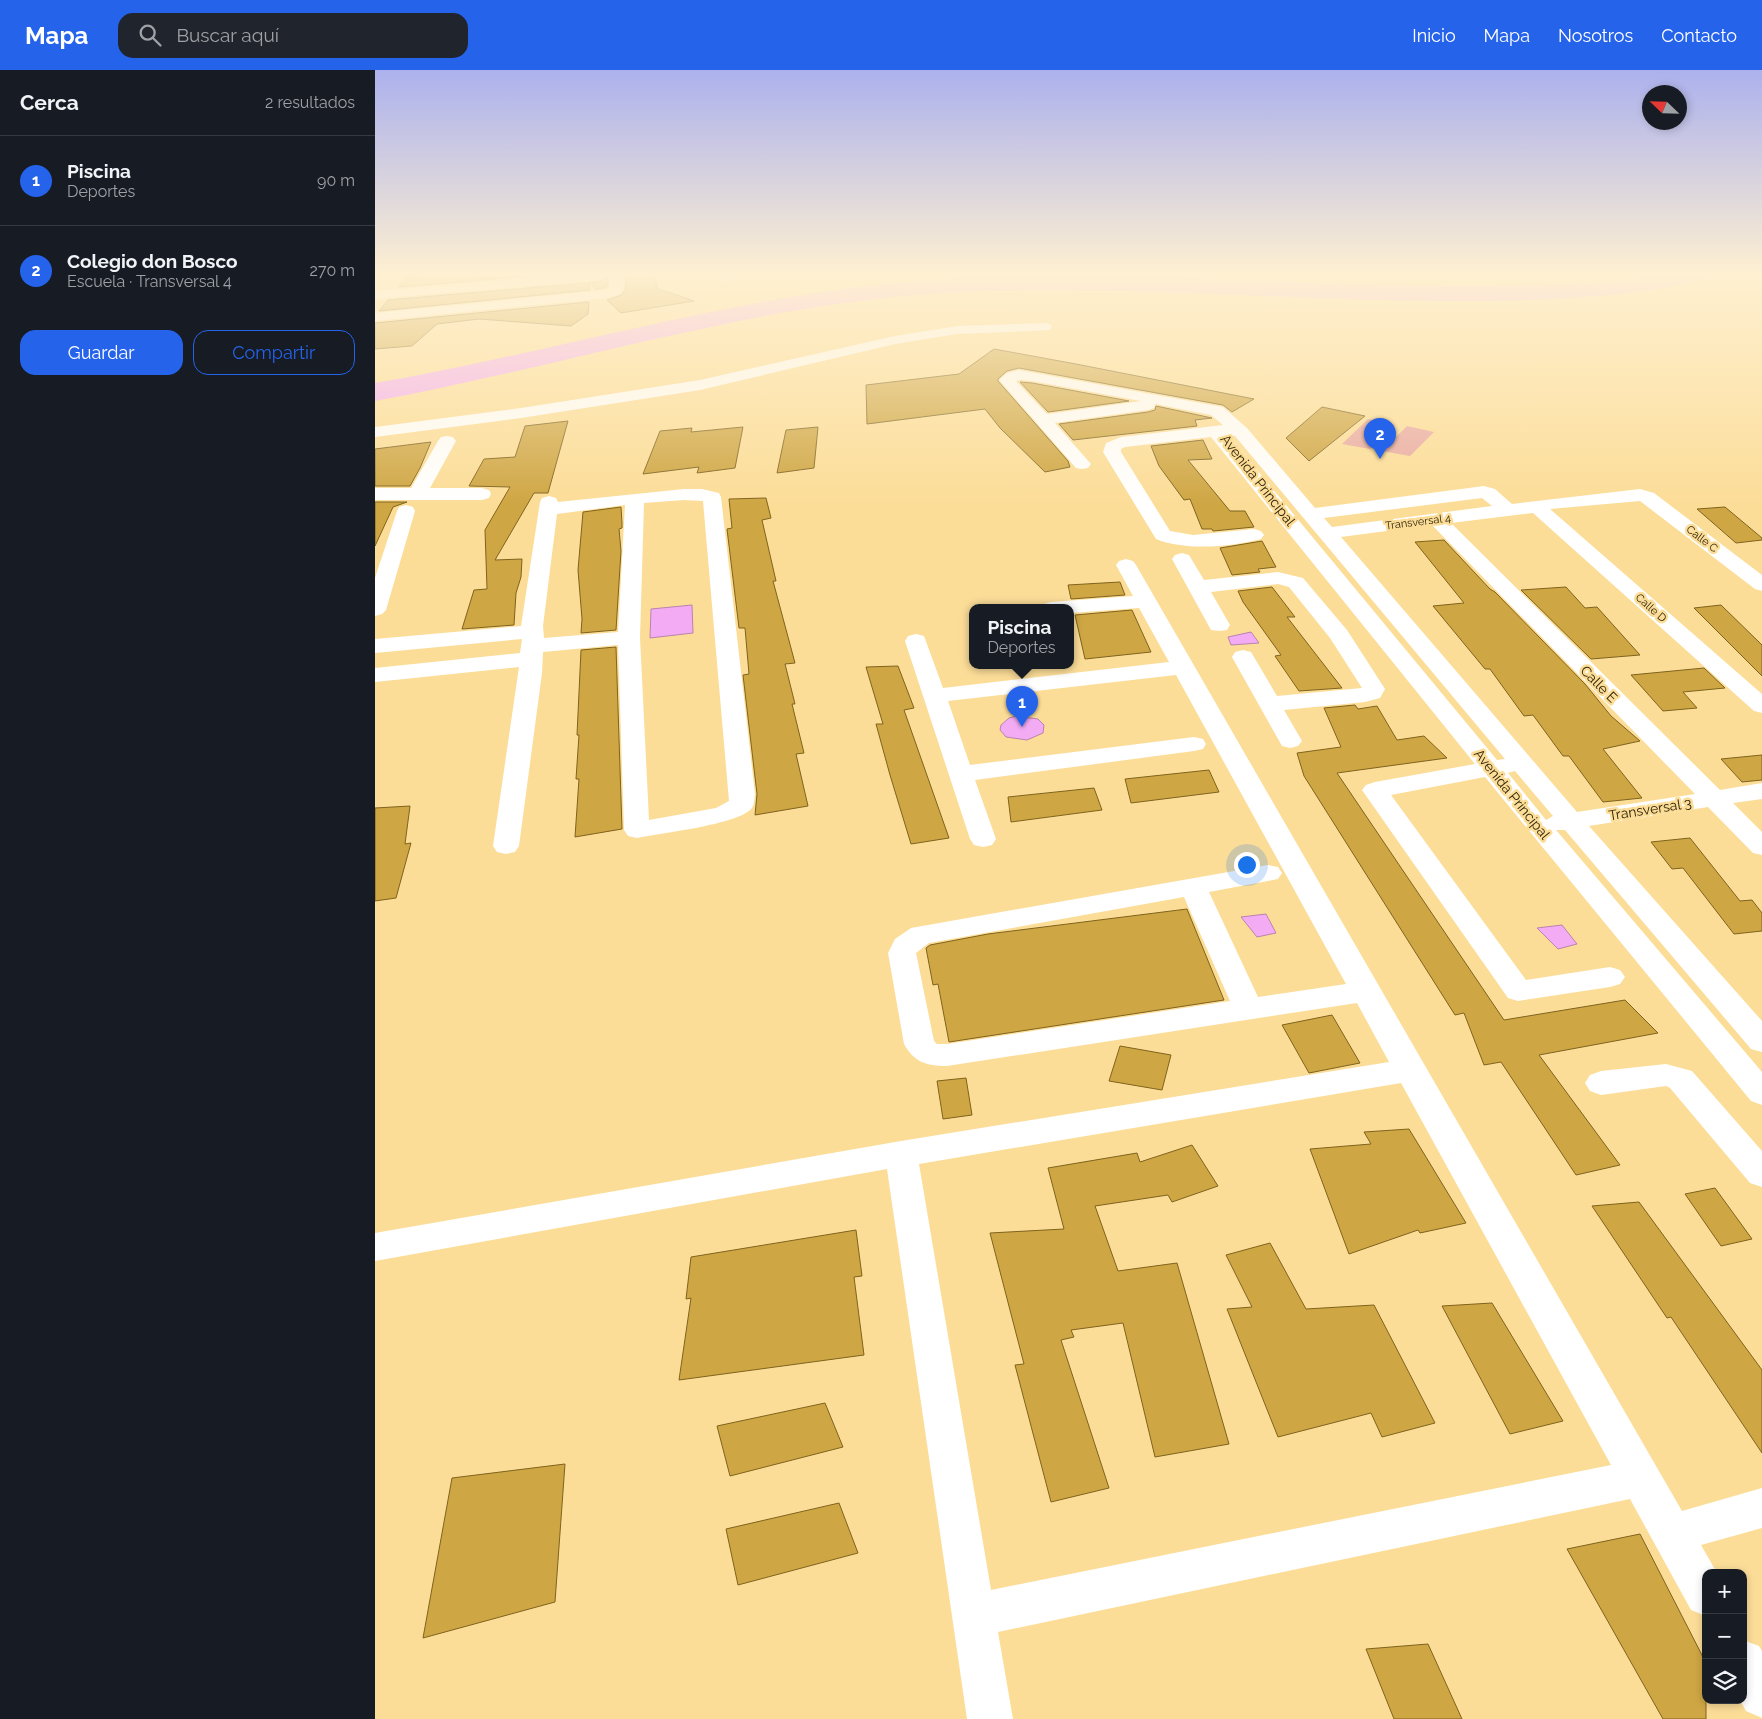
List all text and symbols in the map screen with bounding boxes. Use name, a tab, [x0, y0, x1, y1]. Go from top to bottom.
search box	[118, 13, 468, 58]
text: Mapa	[25, 21, 88, 50]
icon: search	[136, 21, 164, 49]
text: Buscar aquí	[176, 24, 279, 46]
text: Inicio	[1412, 25, 1456, 46]
text: Mapa	[1484, 25, 1530, 46]
text: Nosotros	[1558, 25, 1633, 46]
text: Contacto	[1661, 25, 1737, 46]
north arrow	[1642, 85, 1687, 130]
text: Cerca	[20, 90, 79, 115]
text: 2 resultados	[265, 93, 355, 112]
text: Piscina	[67, 160, 131, 182]
text: 1	[32, 171, 40, 190]
text: 90 m	[317, 171, 355, 190]
text: Deportes	[67, 182, 135, 201]
text: Colegio don Bosco	[67, 250, 238, 272]
text: 2	[31, 261, 41, 280]
text: 270 m	[310, 261, 355, 280]
text: Escuela · Transversal 4	[67, 272, 232, 291]
button: Guardar	[20, 330, 183, 375]
button: Compartir	[193, 330, 355, 375]
pin: 2	[1364, 418, 1396, 459]
street label: Avenida Principal	[1217, 431, 1299, 529]
street label: Transversal 4	[1384, 512, 1452, 532]
street label: Calle C	[1684, 523, 1721, 555]
street label: Calle D	[1633, 591, 1669, 625]
popup	[969, 604, 1074, 669]
text: Piscina	[987, 616, 1051, 638]
text: Deportes	[987, 638, 1056, 657]
street label: Calle E	[1577, 662, 1621, 706]
pin: 1	[1006, 686, 1038, 727]
street label: Avenida Principal	[1471, 746, 1553, 842]
street label: Transversal 3	[1607, 795, 1693, 823]
your location	[1234, 852, 1260, 878]
map controls	[1702, 1569, 1747, 1704]
button: +	[1702, 1569, 1747, 1614]
button: −	[1702, 1614, 1747, 1659]
button: layers	[1702, 1659, 1747, 1704]

